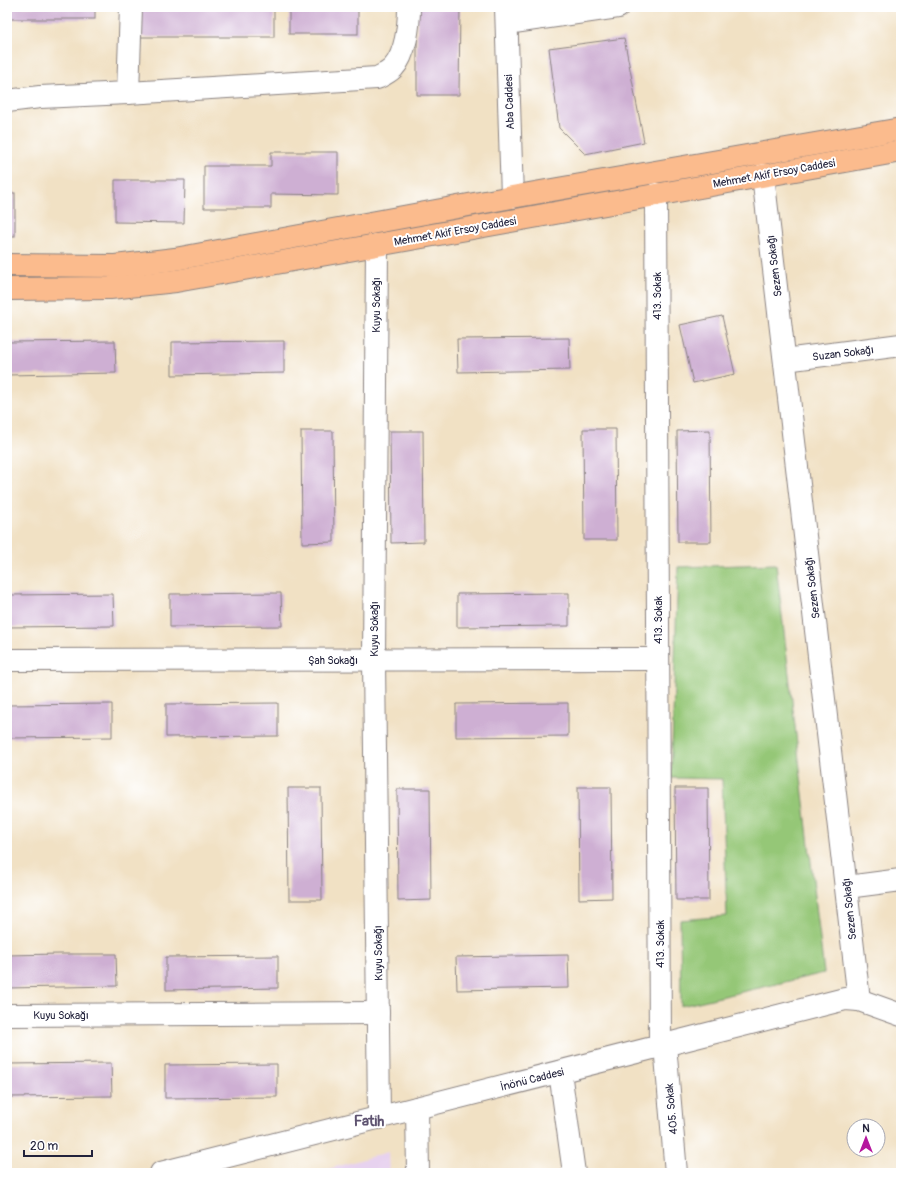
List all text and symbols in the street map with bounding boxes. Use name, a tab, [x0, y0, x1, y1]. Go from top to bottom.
street label: Aba Caddesi	[502, 74, 517, 130]
street label: Mehmet Akif Ersoy Caddesi	[712, 156, 836, 191]
street label: Mehmet Akif Ersoy Caddesi	[393, 214, 517, 249]
street label: Sezen Sokağı	[764, 234, 785, 298]
street label: 413. Sokak	[651, 271, 664, 320]
street label: Kuyu Sokağı	[370, 277, 383, 333]
street label: Suzan Sokağı	[812, 343, 875, 364]
street label: Sezen Sokağı	[802, 556, 823, 620]
street label: 413. Sokak	[652, 595, 665, 644]
street label: Kuyu Sokağı	[368, 601, 381, 657]
street label: Şah Sokağı	[308, 654, 358, 667]
street label: Sezen Sokağı	[840, 877, 859, 941]
street label: 413. Sokak	[654, 919, 667, 968]
street label: Kuyu Sokağı	[372, 925, 385, 981]
street label: Kuyu Sokağı	[33, 1009, 89, 1022]
street label: İnönü Caddesi	[499, 1065, 565, 1094]
street label: 405. Sokak	[663, 1082, 680, 1135]
district label: Fatih	[354, 1112, 384, 1131]
north arrow	[846, 1118, 886, 1158]
text: N	[862, 1122, 870, 1135]
scale bar	[24, 1132, 92, 1158]
text: 20 m	[30, 1139, 59, 1154]

